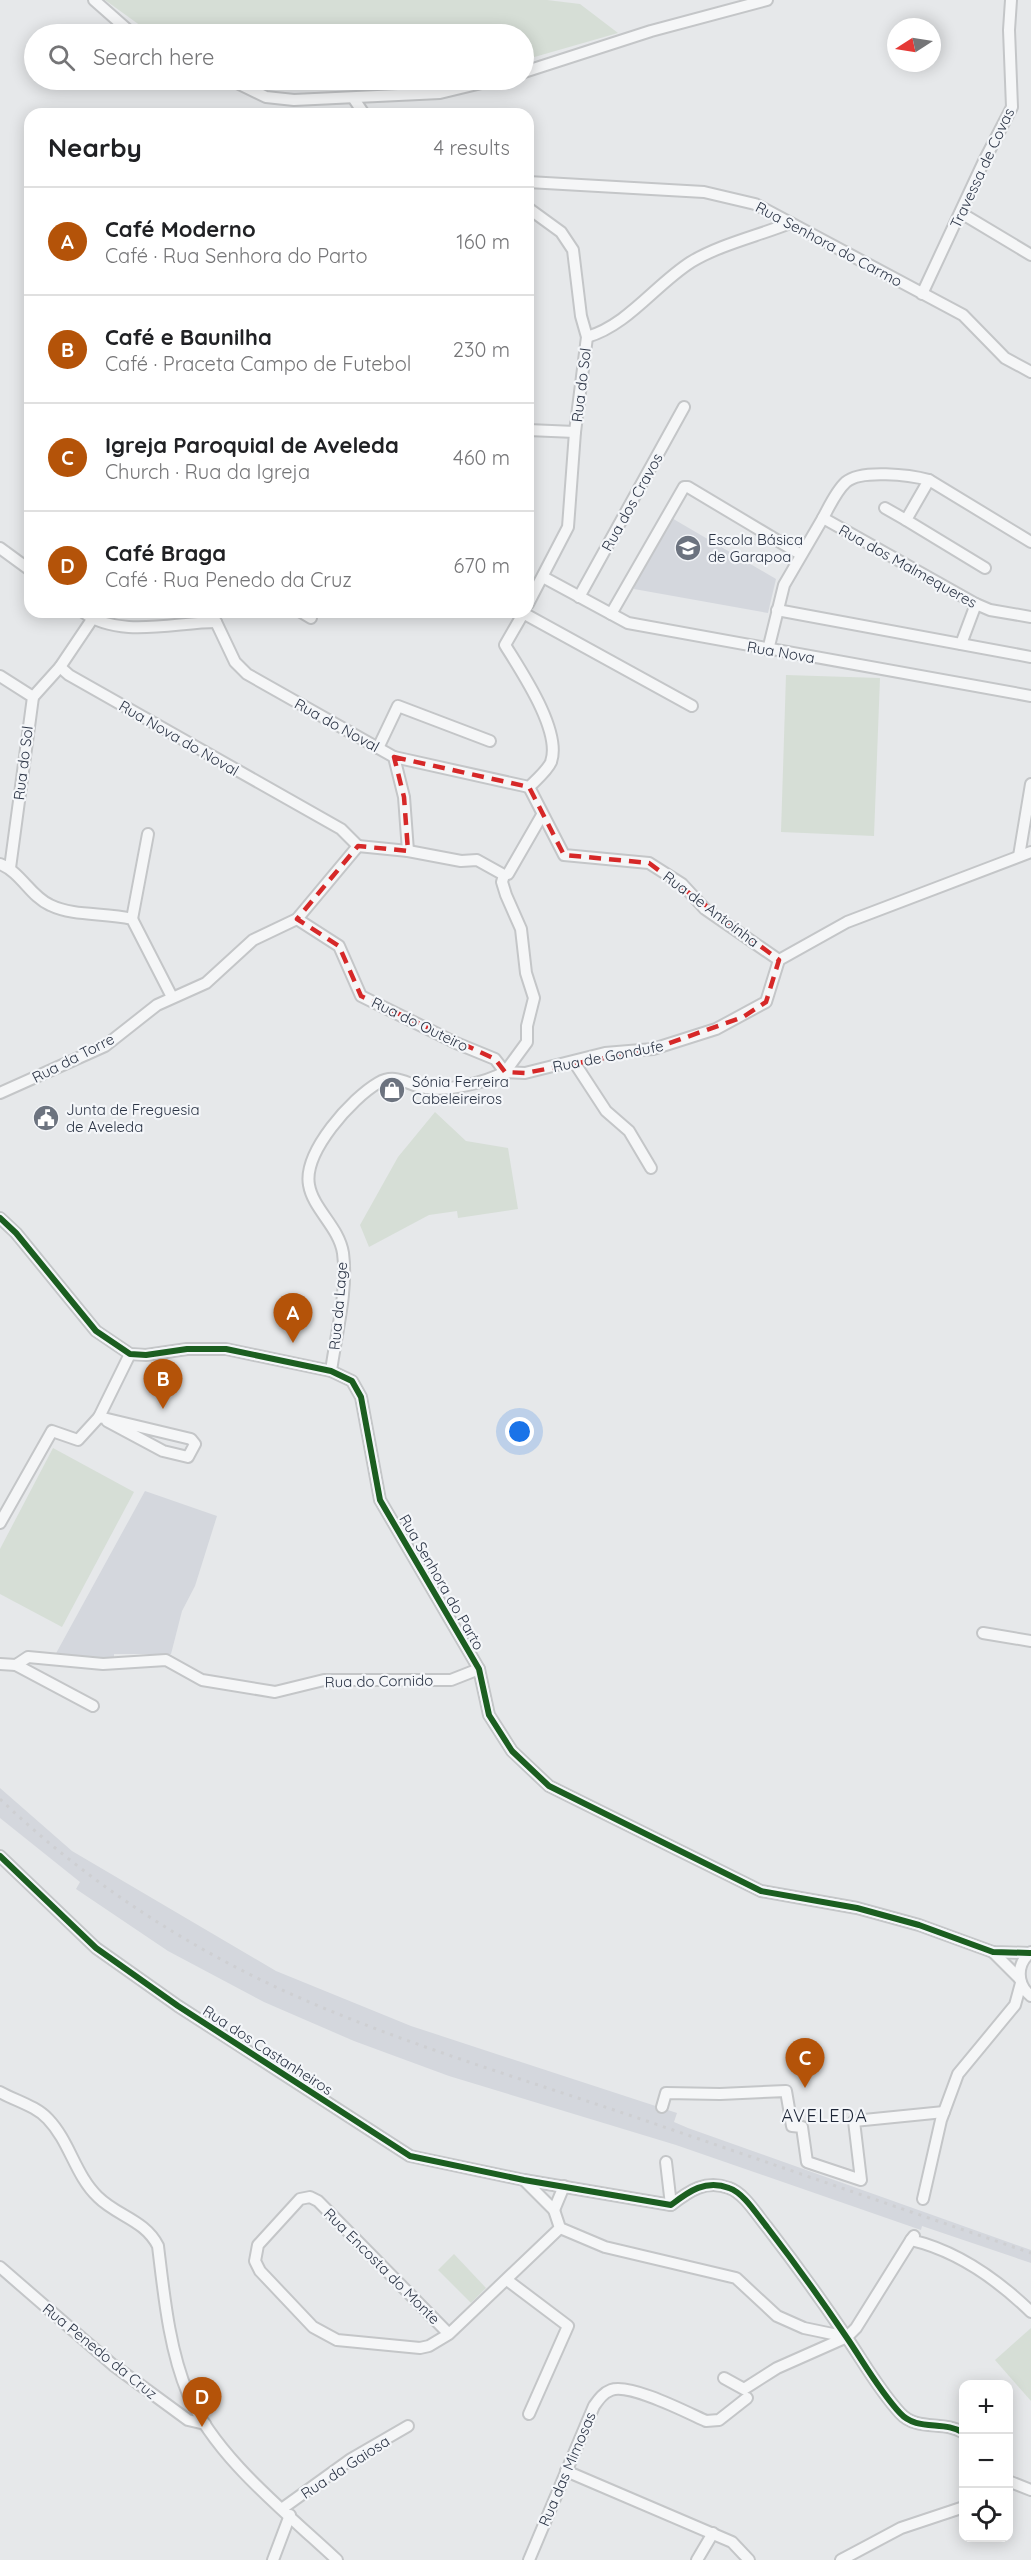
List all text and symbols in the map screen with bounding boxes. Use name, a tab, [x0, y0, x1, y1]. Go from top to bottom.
north arrow	[887, 18, 941, 72]
search box	[24, 24, 534, 90]
icon: search	[45, 41, 78, 74]
text: Search here	[93, 43, 214, 71]
street label: Travessa de Covas	[946, 105, 1018, 231]
text: Nearby	[48, 131, 142, 164]
text: 4 results	[434, 135, 510, 160]
street label: Rua Senhora do Carmo	[752, 197, 906, 291]
text: Café Moderno	[105, 215, 256, 243]
text: A	[61, 229, 74, 254]
text: 160 m	[456, 229, 510, 254]
text: Café · Rua Senhora do Parto	[105, 243, 368, 268]
text: Café e Baunilha	[105, 323, 272, 351]
text: B	[61, 337, 74, 362]
text: 230 m	[453, 337, 510, 362]
street label: Rua do Sol	[567, 347, 595, 423]
text: Café · Praceta Campo de Futebol	[105, 351, 411, 376]
text: Igreja Paroquial de Aveleda	[105, 431, 399, 459]
text: C	[61, 445, 74, 470]
text: 460 m	[453, 445, 510, 470]
street label: Rua dos Cravos	[597, 450, 667, 554]
text: Church · Rua da Igreja	[105, 459, 310, 484]
street label: Rua dos Malmequeres	[836, 520, 980, 612]
place label: Escola Básica de Garapoa	[708, 530, 803, 566]
school or university icon: Escola Básica de Garapoa	[673, 533, 703, 563]
text: Café Braga	[105, 539, 226, 567]
text: D	[60, 553, 75, 578]
text: 670 m	[453, 553, 510, 578]
text: Café · Rua Penedo da Cruz	[105, 567, 352, 592]
street label: Rua Nova	[746, 637, 816, 667]
street label: Rua do Noval	[291, 694, 383, 756]
street label: Rua Nova do Noval	[116, 696, 242, 780]
street label: Rua do Sol	[9, 725, 37, 801]
street label: Rua de Antoínha	[659, 867, 763, 951]
street label: Rua do Outeiro	[369, 992, 471, 1056]
street label: Rua da Torre	[29, 1029, 117, 1087]
street label: Rua de Gondufe	[551, 1036, 665, 1076]
place label: Sónia Ferreira Cabeleireiros	[412, 1072, 509, 1108]
shop icon: Sónia Ferreira Cabeleireiros	[377, 1075, 407, 1105]
place label: Junta de Freguesia de Aveleda	[66, 1100, 200, 1136]
public building icon: Junta de Freguesia de Aveleda	[31, 1103, 61, 1133]
street label: Rua da Lage	[325, 1261, 351, 1351]
pin: A	[274, 1294, 312, 1343]
pin: B	[144, 1360, 182, 1409]
your location	[505, 1417, 534, 1446]
street label: Rua Senhora do Parto	[395, 1511, 489, 1653]
street label: Rua do Cornido	[325, 1671, 433, 1691]
street label: Rua dos Castanheiros	[199, 2001, 337, 2099]
pin: C	[786, 2038, 824, 2088]
district label: AVELEDA	[782, 2104, 868, 2127]
street label: Rua Encosta do Monte	[320, 2204, 444, 2328]
street label: Rua Penedo da Cruz	[39, 2299, 161, 2403]
pin: D	[182, 2378, 222, 2427]
map controls	[959, 2380, 1013, 2542]
button: +	[959, 2380, 1013, 2434]
street label: Rua das Mimosas	[534, 2409, 600, 2529]
street label: Rua da Gaiosa	[297, 2431, 393, 2503]
button: −	[959, 2434, 1013, 2488]
button: locate	[959, 2488, 1013, 2542]

